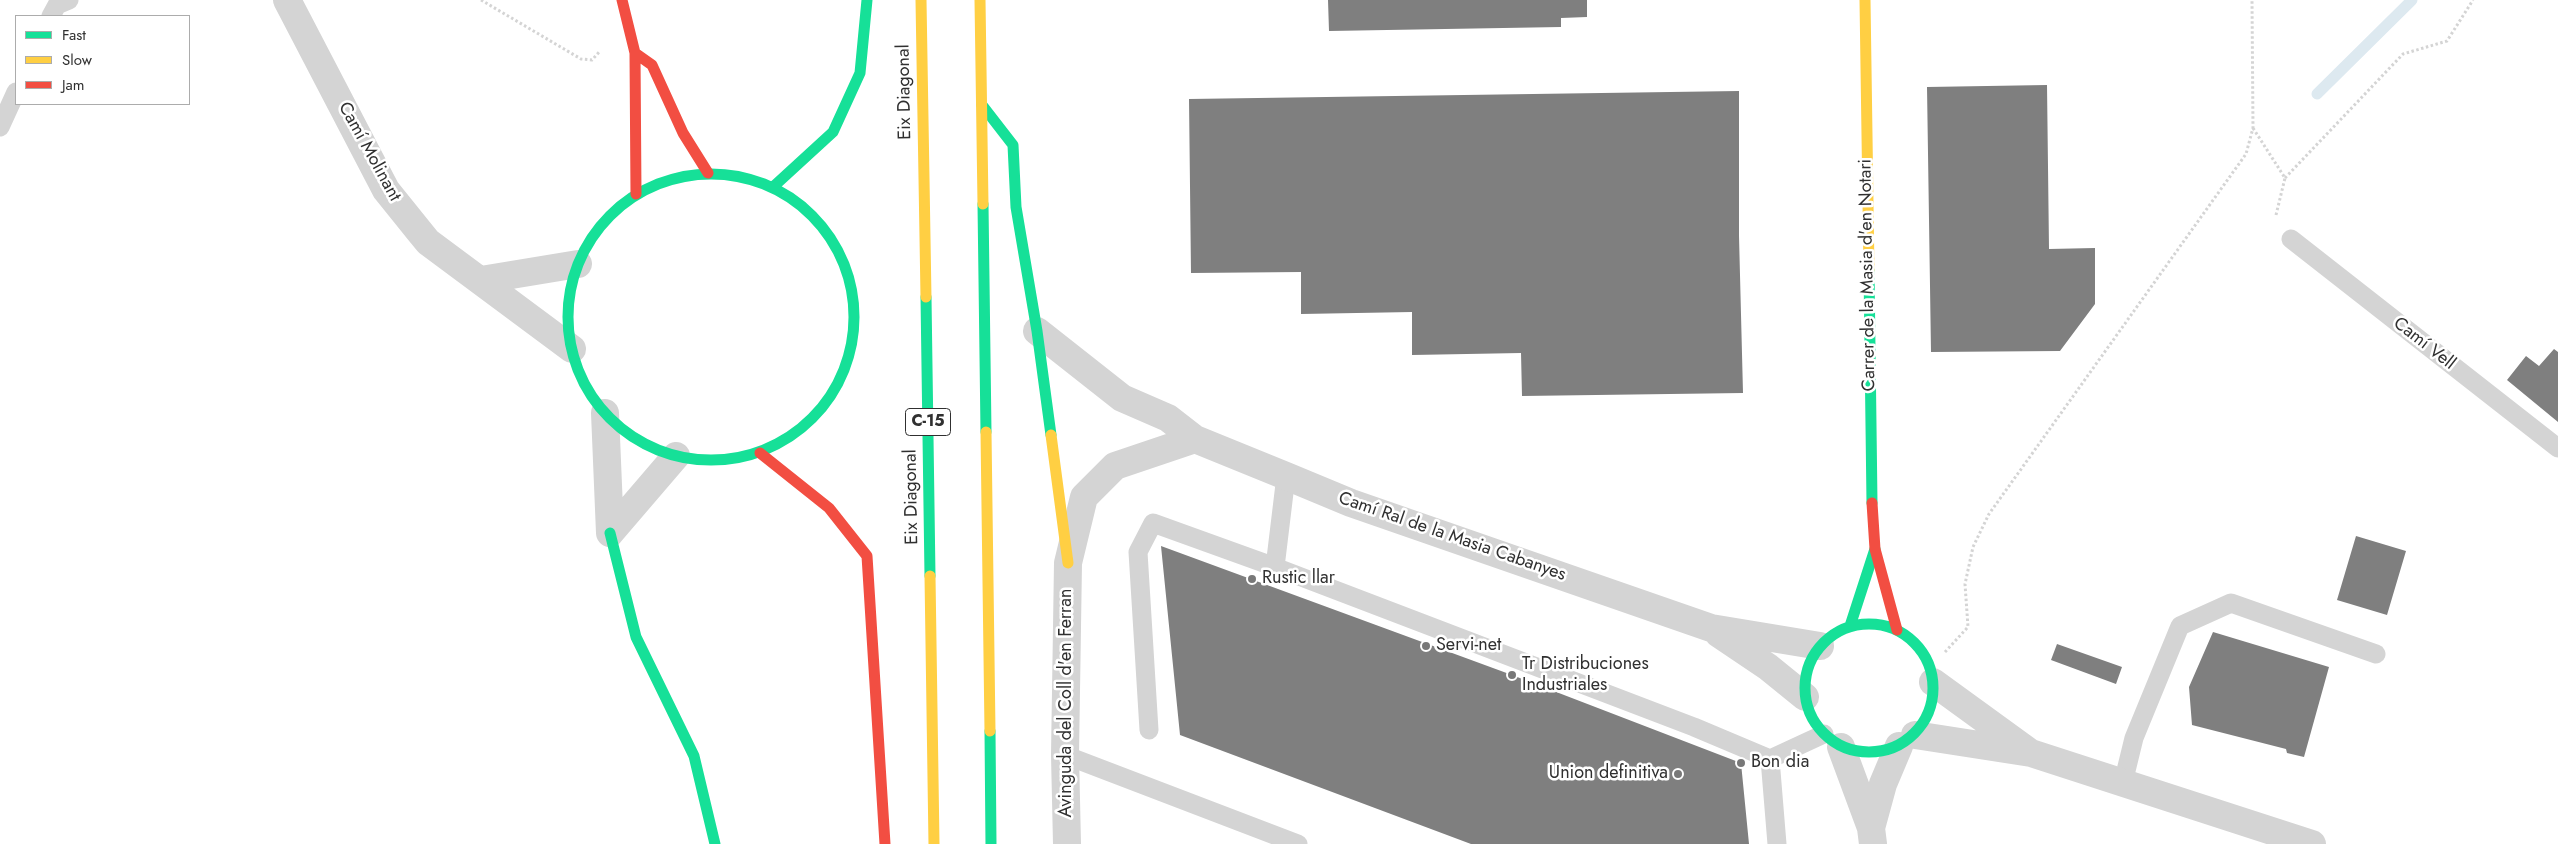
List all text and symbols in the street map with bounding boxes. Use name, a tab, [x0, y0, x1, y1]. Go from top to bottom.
legend	[15, 15, 190, 105]
text: Fast	[62, 24, 86, 46]
street label: Eix Diagonal	[893, 44, 917, 140]
text: Slow	[62, 49, 92, 71]
text: Jam	[62, 74, 85, 96]
street label: Camí Molinant	[333, 99, 405, 205]
street label: Carrer de la Masia d'en Notari	[1855, 159, 1881, 391]
street label: Camí Vell	[2389, 313, 2459, 375]
road number: C-15	[906, 408, 950, 436]
street label: Eix Diagonal	[900, 449, 924, 545]
street label: Camí Ral de la Masia Cabanyes	[1335, 488, 1569, 586]
place label: Rustic llar	[1262, 568, 1335, 590]
marker: Rustic llar	[1246, 573, 1258, 585]
street label: Avinguda del Coll d'en Ferran	[1056, 589, 1078, 817]
place label: Servi-net	[1436, 635, 1501, 657]
marker: Servi-net	[1420, 640, 1432, 652]
place label: Tr Distribuciones Industriales	[1522, 654, 1649, 696]
marker: Tr Distribuciones Industriales	[1506, 669, 1518, 681]
place label: Bon dia	[1751, 752, 1809, 774]
marker: Bon dia	[1735, 757, 1747, 769]
place label: Union definitiva	[1549, 763, 1668, 785]
marker: Union definitiva	[1672, 768, 1684, 780]

